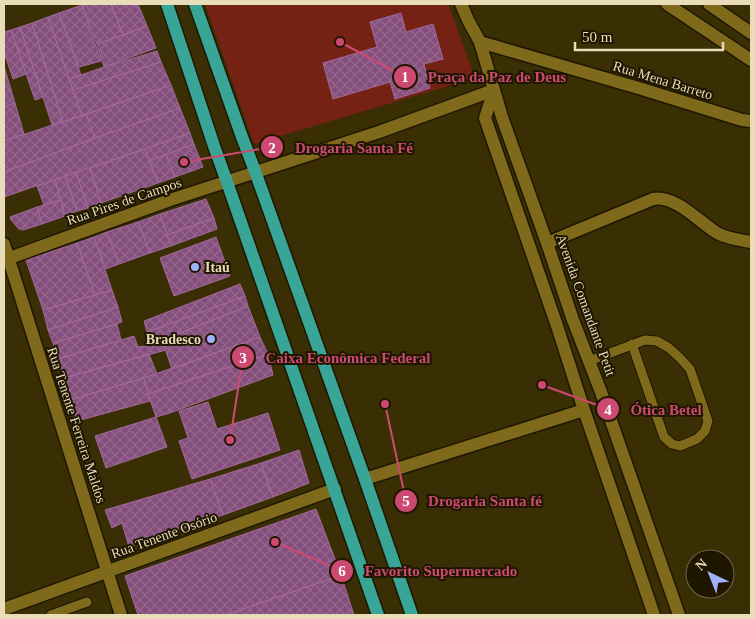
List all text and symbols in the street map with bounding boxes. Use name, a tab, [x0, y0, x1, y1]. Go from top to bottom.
scale bar	[575, 20, 722, 52]
text: 50 m	[582, 29, 613, 45]
street label: Rua Mena Barreto	[611, 58, 714, 103]
callout: Praça da Paz de Deus	[392, 62, 576, 92]
text: 1	[401, 69, 409, 85]
text: Praça da Paz de Deus	[428, 69, 566, 85]
callout: Drogaria Santa Fé	[260, 132, 423, 162]
text: 2	[268, 140, 276, 156]
text: Drogaria Santa Fé	[295, 140, 413, 156]
street label: Rua Pires de Campos	[65, 175, 183, 228]
street label: Avenida Comandante Petit	[553, 232, 618, 378]
place label: Itaú	[205, 260, 230, 275]
marker: Itaú	[189, 261, 201, 273]
place label: Bradesco	[146, 332, 201, 347]
marker: Bradesco	[205, 333, 217, 345]
callout: Caixa Econômica Federal	[230, 342, 440, 372]
street label: Rua Tenente Ferreira Maldos	[44, 345, 109, 505]
text: 3	[239, 350, 247, 366]
text: Caixa Econômica Federal	[266, 350, 430, 366]
callout: Ótica Betel	[595, 394, 711, 424]
text: 4	[604, 402, 612, 418]
text: Ótica Betel	[630, 402, 702, 418]
callout: Drogaria Santa fé	[393, 486, 552, 516]
text: 5	[402, 493, 410, 509]
text: Drogaria Santa fé	[428, 493, 542, 509]
street label: Rua Tenente Osório	[109, 509, 219, 562]
north arrow	[685, 549, 735, 599]
callout: Favorito Supermercado	[330, 556, 527, 586]
text: N	[693, 556, 710, 574]
text: 6	[338, 563, 346, 579]
text: Favorito Supermercado	[365, 563, 517, 579]

